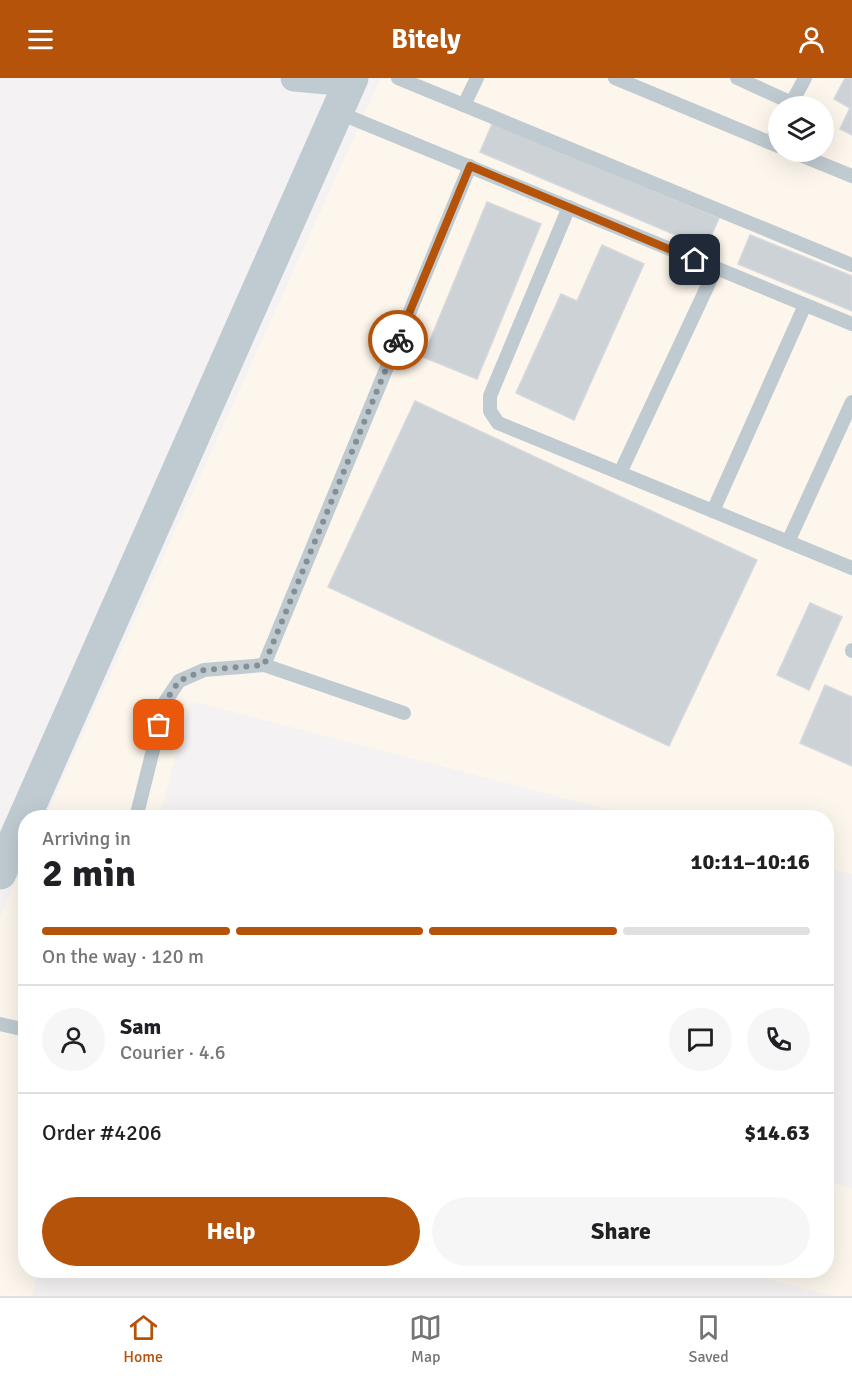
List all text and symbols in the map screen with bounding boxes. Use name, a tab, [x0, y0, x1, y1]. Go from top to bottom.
icon: menu	[24, 23, 57, 56]
text: Bitely	[391, 23, 461, 56]
icon: person	[795, 23, 828, 56]
map controls	[768, 96, 834, 162]
button: layers	[768, 96, 834, 162]
pin	[669, 234, 720, 285]
icon: home	[678, 243, 711, 276]
courier	[368, 310, 428, 370]
icon: bike	[382, 324, 415, 357]
pin	[133, 699, 184, 750]
icon: bag	[142, 708, 175, 741]
text: Arriving in	[42, 826, 131, 851]
text: 10:11–10:16	[691, 848, 810, 875]
text: 2 min	[42, 849, 136, 897]
text: On the way · 120 m	[42, 944, 204, 969]
button: person	[42, 1008, 105, 1071]
button: chat	[669, 1008, 732, 1071]
button: phone	[747, 1008, 810, 1071]
text: Sam	[120, 1013, 161, 1040]
text: Courier · 4.6	[120, 1040, 226, 1065]
text: Order #4206	[42, 1119, 162, 1146]
text: $14.63	[744, 1119, 810, 1146]
button: Help	[42, 1197, 420, 1266]
button: Share	[432, 1197, 810, 1266]
tab: Home	[123, 1311, 163, 1367]
tab: Map	[409, 1311, 442, 1367]
tab: Saved	[689, 1311, 729, 1367]

